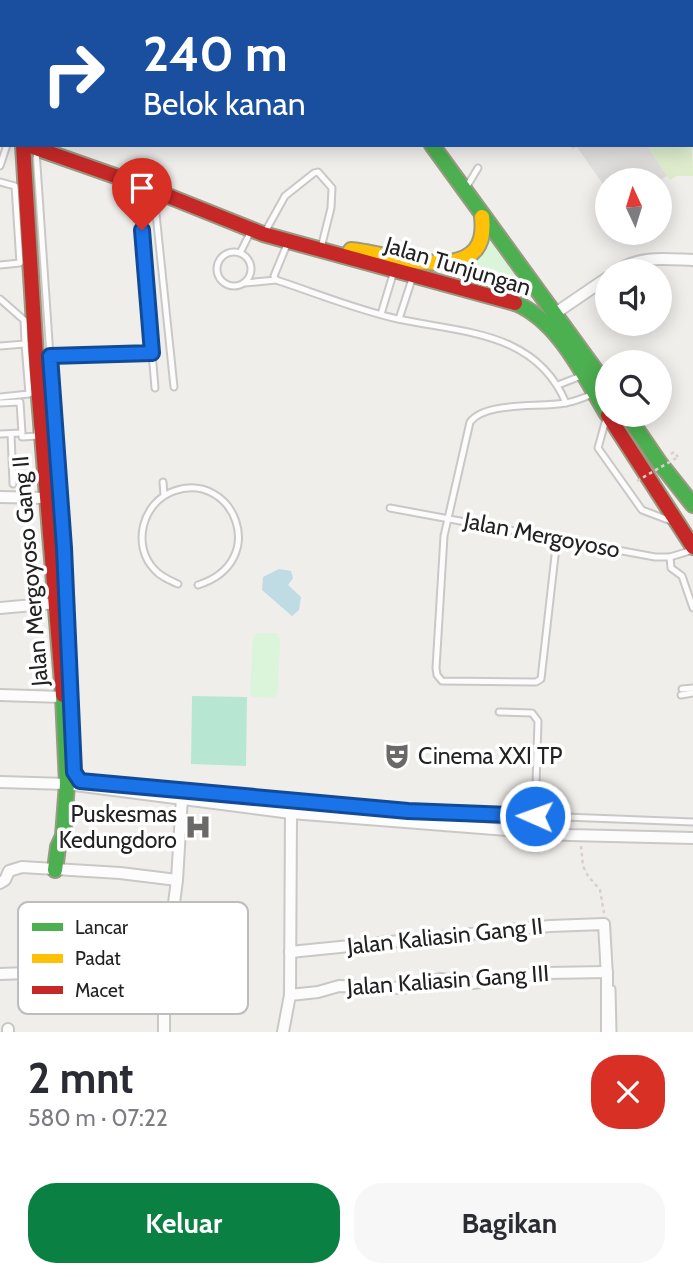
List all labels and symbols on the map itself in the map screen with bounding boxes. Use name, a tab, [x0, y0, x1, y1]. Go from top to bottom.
pin	[112, 158, 172, 230]
north arrow	[595, 168, 672, 245]
street label: Jalan Tunjungan	[381, 230, 535, 302]
street label: Jalan Mergoyoso Gang II	[6, 455, 54, 688]
street label: Jalan Mergoyoso	[461, 506, 622, 564]
theatre icon: Cinema XXI TP	[382, 741, 412, 771]
place label: Cinema XXI TP	[418, 742, 563, 770]
position arrow	[498, 779, 572, 853]
place label: Puskesmas Kedungdoro	[59, 800, 177, 854]
hospital icon: Puskesmas Kedungdoro	[183, 812, 213, 842]
legend	[18, 902, 248, 1014]
street label: Jalan Kaliasin Gang II	[345, 912, 544, 960]
text: Lancar	[75, 916, 128, 939]
text: Padat	[75, 947, 121, 970]
street label: Jalan Kaliasin Gang III	[345, 959, 550, 1001]
text: Macet	[75, 979, 125, 1002]

